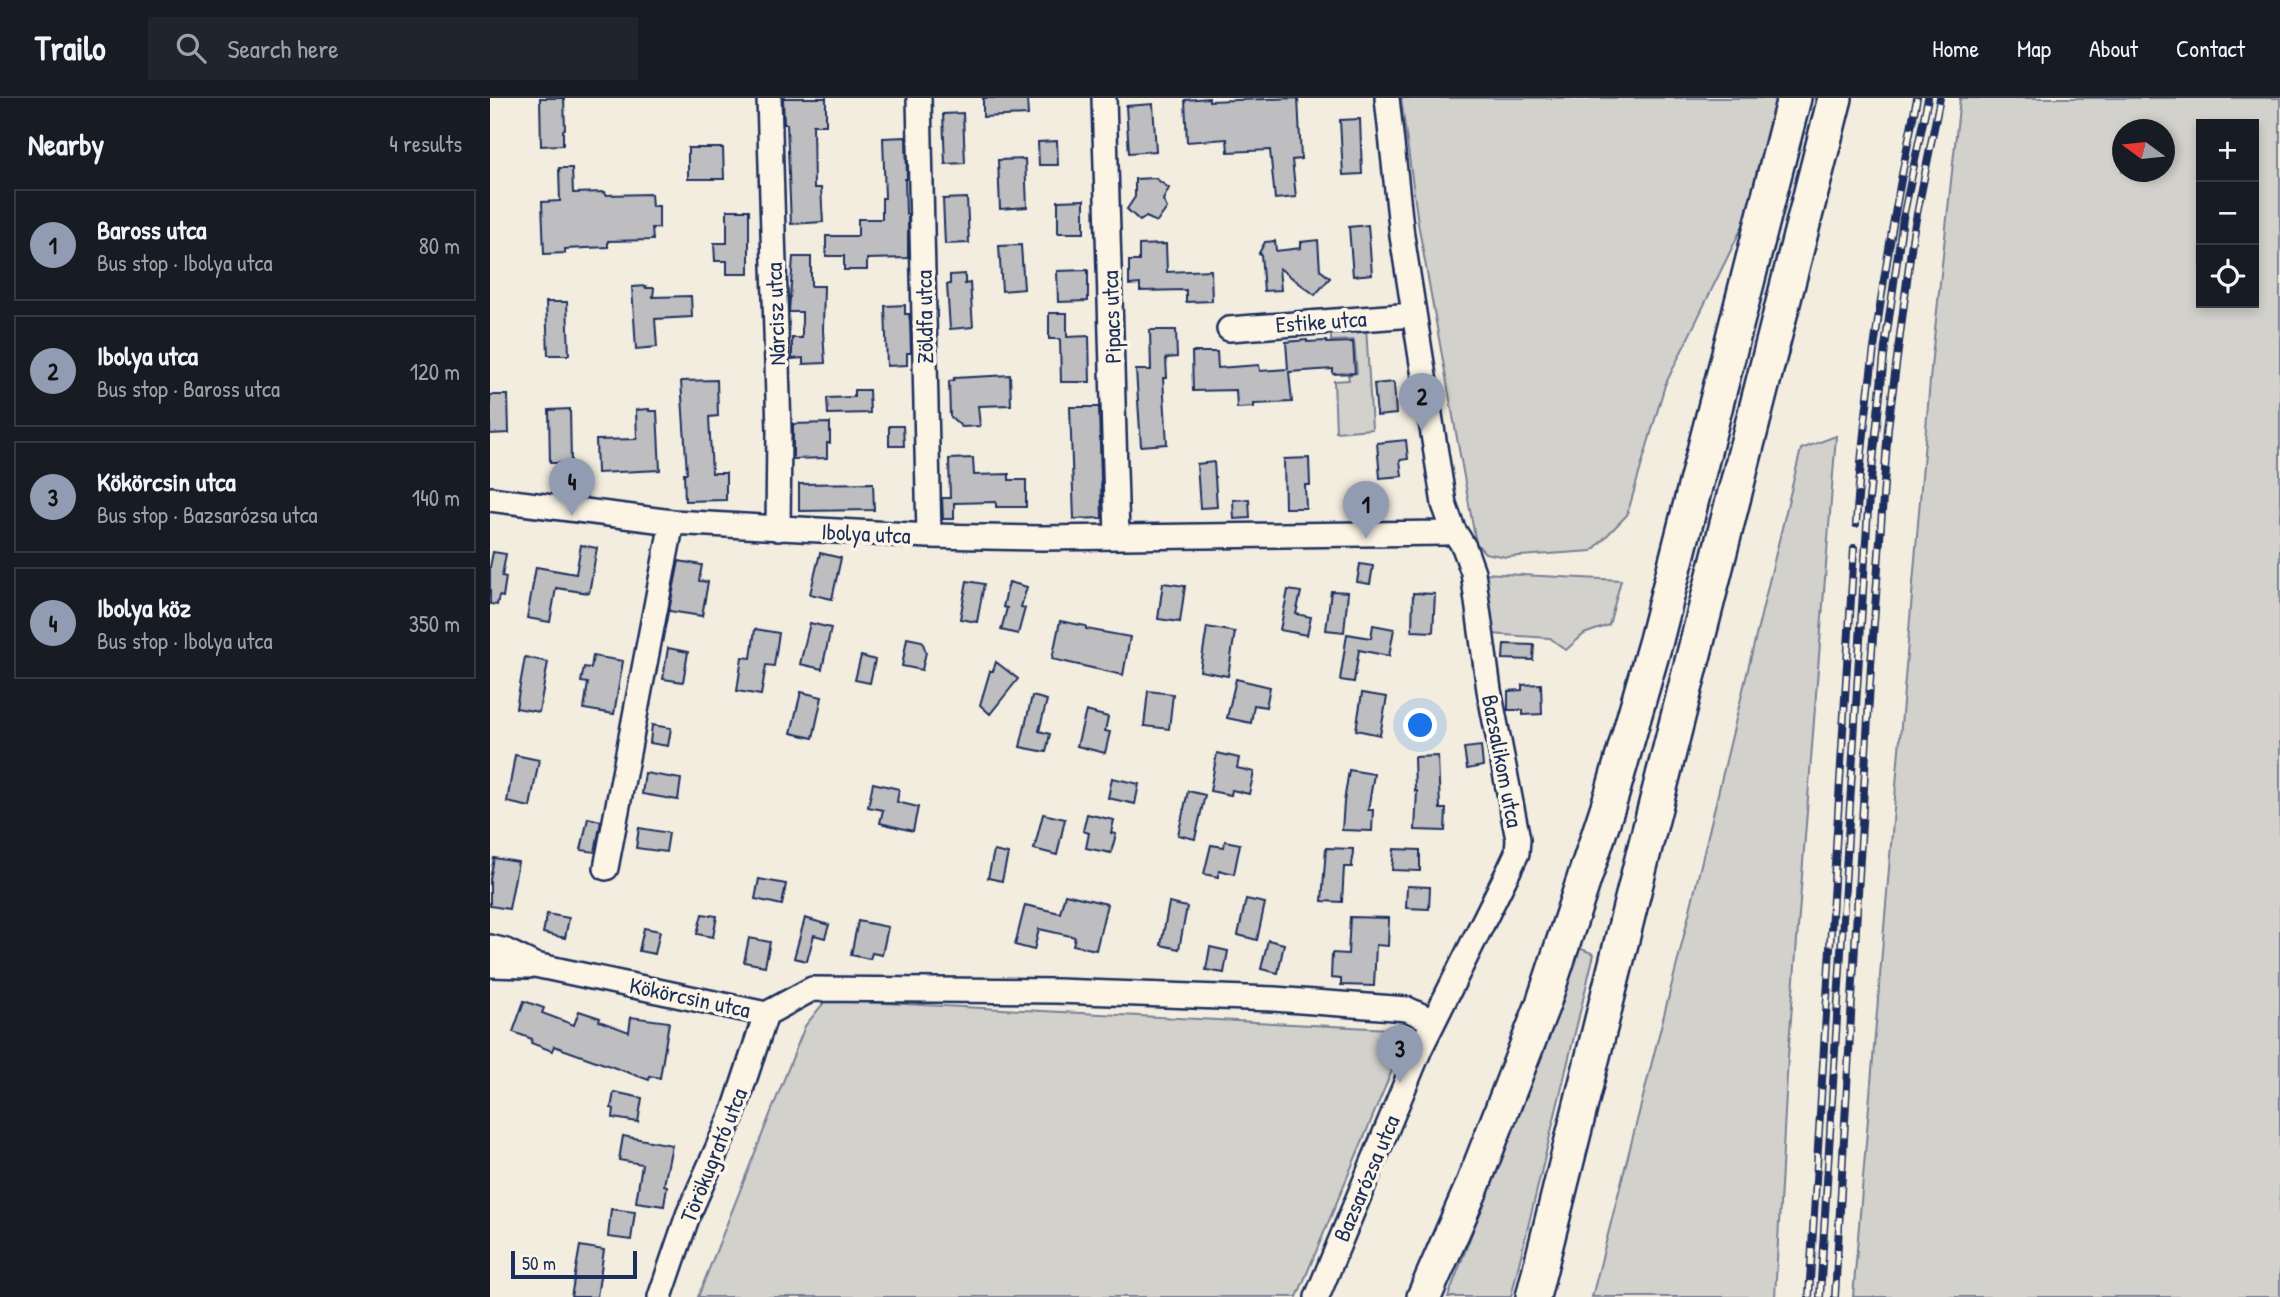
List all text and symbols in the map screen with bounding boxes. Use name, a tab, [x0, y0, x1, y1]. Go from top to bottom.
search box	[148, 17, 638, 80]
text: Trailo	[35, 26, 106, 70]
icon: search	[172, 29, 210, 67]
text: Search here	[228, 31, 339, 66]
text: Home	[1932, 32, 1979, 64]
text: Map	[2017, 32, 2051, 64]
text: About	[2089, 32, 2138, 64]
text: Contact	[2176, 32, 2245, 64]
north arrow	[2112, 119, 2175, 182]
map controls	[2196, 119, 2259, 308]
button: +	[2196, 119, 2259, 182]
text: Nearby	[28, 124, 104, 164]
text: 4 results	[389, 128, 462, 159]
button: −	[2196, 182, 2259, 245]
text: Baross utca	[97, 212, 207, 247]
text: 1	[49, 230, 57, 261]
text: 80 m	[419, 230, 460, 261]
button: locate	[2196, 245, 2259, 308]
text: Bus stop · Ibolya utca	[97, 247, 272, 278]
street label: Nárcisz utca	[758, 262, 792, 366]
street label: Zöldfa utca	[908, 270, 940, 364]
street label: Pipacs utca	[1094, 270, 1128, 364]
street label: Estike utca	[1274, 302, 1368, 340]
text: Ibolya utca	[97, 338, 198, 373]
text: 2	[48, 356, 58, 387]
text: 120 m	[410, 356, 460, 387]
text: Bus stop · Baross utca	[97, 373, 280, 404]
pin: 2	[1399, 373, 1445, 431]
pin: 4	[549, 458, 595, 516]
text: Kökörcsin utca	[97, 464, 236, 499]
pin: 1	[1343, 481, 1389, 539]
text: 3	[48, 482, 58, 513]
text: 140 m	[412, 482, 460, 513]
text: Bus stop · Bazsarózsa utca	[97, 499, 318, 530]
street label: Ibolya utca	[821, 515, 911, 551]
text: Ibolya köz	[97, 590, 191, 625]
text: 4	[49, 608, 57, 639]
text: 350 m	[409, 608, 460, 639]
text: Bus stop · Ibolya utca	[97, 625, 272, 656]
street label: Bazsalikom utca	[1475, 692, 1531, 830]
your location	[1403, 708, 1437, 742]
street label: Kökörcsin utca	[627, 969, 753, 1025]
pin: 3	[1377, 1025, 1423, 1083]
street label: Törökugrató utca	[672, 1083, 754, 1227]
street label: Bazsarózsa utca	[1325, 1110, 1407, 1246]
scale bar	[511, 1248, 637, 1280]
text: 50 m	[522, 1250, 556, 1276]

